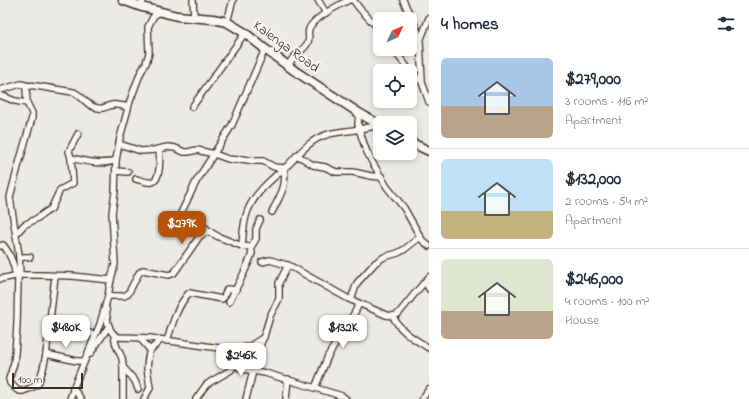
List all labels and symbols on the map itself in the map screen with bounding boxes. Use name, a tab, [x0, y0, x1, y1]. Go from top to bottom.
north arrow	[373, 12, 417, 56]
street label: Kalenga Road	[248, 16, 324, 79]
pin: $279K	[154, 211, 210, 245]
pin: $480K	[38, 315, 94, 349]
pin: $132K	[315, 315, 371, 349]
pin: $246K	[213, 343, 269, 377]
scale bar	[12, 371, 83, 390]

